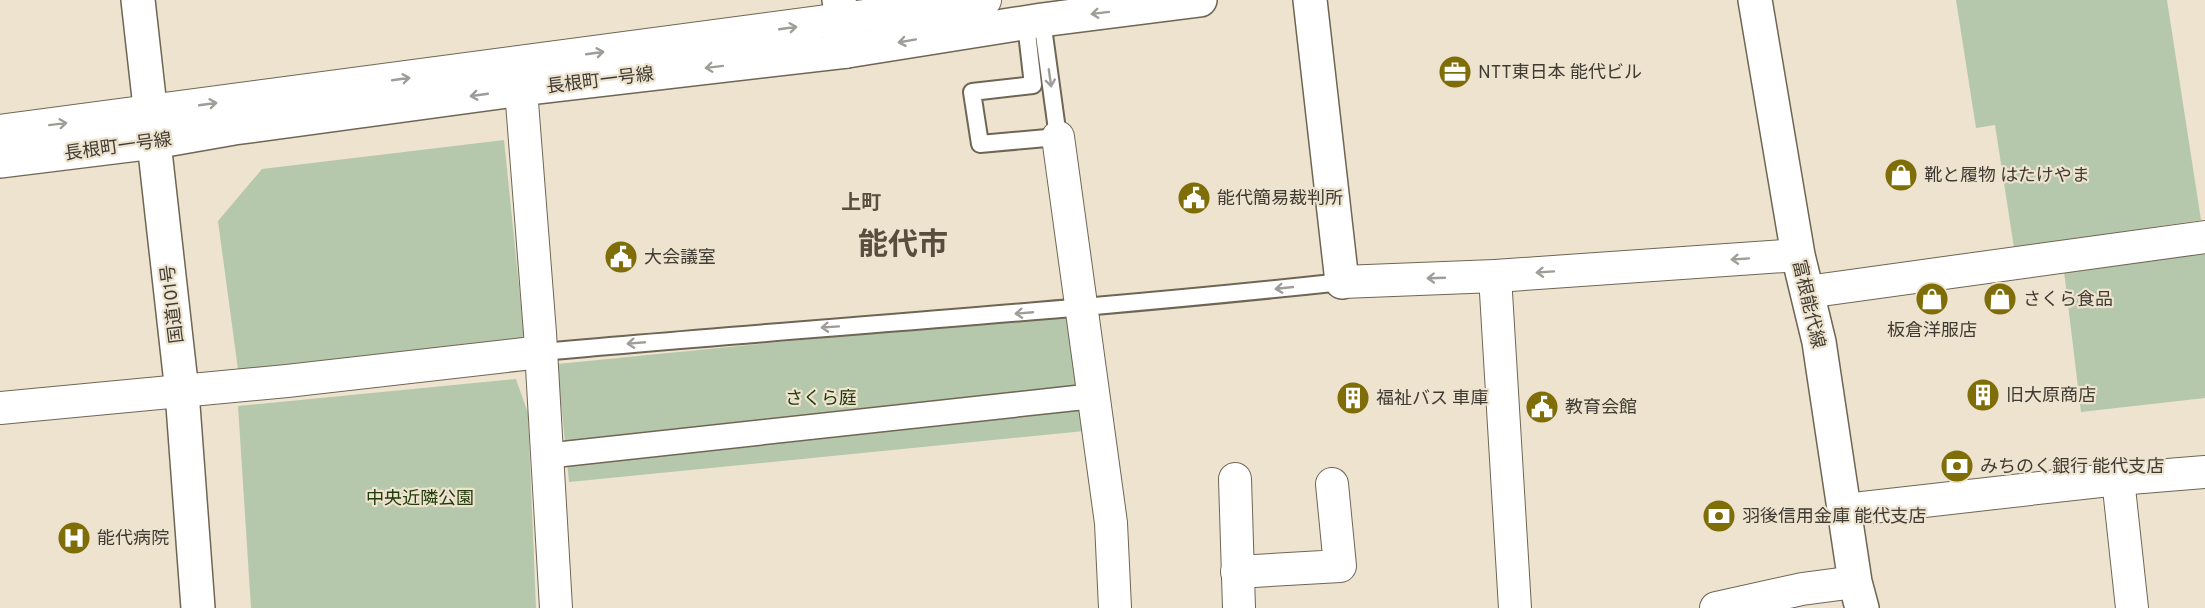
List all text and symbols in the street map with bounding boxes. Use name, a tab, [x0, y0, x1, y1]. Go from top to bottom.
one-way arrow	[1091, 7, 1111, 18]
one-way arrow	[778, 22, 798, 33]
one-way arrow	[898, 35, 918, 46]
one-way arrow	[584, 48, 604, 59]
office icon: NTT東日本 能代ビル	[1437, 54, 1473, 90]
one-way arrow	[705, 61, 724, 72]
place label: NTT東日本 能代ビル	[1478, 62, 1642, 85]
street label: 長根町一号線	[545, 63, 655, 99]
one-way arrow	[1044, 68, 1055, 87]
one-way arrow	[391, 73, 411, 84]
one-way arrow	[469, 89, 489, 100]
one-way arrow	[198, 99, 218, 110]
one-way arrow	[48, 118, 67, 129]
street label: 長根町一号線	[63, 129, 173, 166]
shop icon: 靴と履物 はたけやま	[1883, 157, 1919, 193]
place label: 靴と履物 はたけやま	[1924, 165, 2090, 188]
public building icon: 能代簡易裁判所	[1176, 180, 1212, 216]
place label: 能代簡易裁判所	[1217, 188, 1343, 211]
district label: 上町	[841, 191, 881, 217]
district label: 能代市	[858, 228, 948, 265]
public building icon: 大会議室	[603, 239, 639, 275]
place label: 大会議室	[644, 247, 716, 270]
one-way arrow	[1730, 254, 1750, 265]
street label: 富根能代線	[1786, 258, 1829, 351]
street label: 国道101号	[157, 263, 190, 344]
one-way arrow	[1536, 267, 1556, 278]
one-way arrow	[1427, 273, 1447, 284]
shop icon: 板倉洋服店	[1914, 281, 1950, 317]
shop icon: さくら食品	[1982, 281, 2018, 317]
one-way arrow	[1274, 283, 1294, 294]
place label: さくら食品	[2023, 289, 2113, 312]
one-way arrow	[1015, 308, 1035, 319]
place label: 板倉洋服店	[1887, 320, 1977, 343]
one-way arrow	[820, 322, 840, 333]
one-way arrow	[626, 338, 646, 349]
building icon: 旧大原商店	[1965, 377, 2001, 413]
building icon: 福祉バス 車庫	[1335, 380, 1371, 416]
place label: 旧大原商店	[2006, 385, 2096, 408]
park label: さくら庭	[785, 388, 857, 411]
place label: 福祉バス 車庫	[1376, 388, 1488, 411]
public building icon: 教育会館	[1524, 389, 1560, 425]
place label: 教育会館	[1565, 397, 1637, 420]
bank icon: みちのく銀行 能代支店	[1939, 448, 1975, 484]
place label: みちのく銀行 能代支店	[1980, 456, 2164, 479]
park label: 中央近隣公園	[366, 488, 474, 511]
bank icon: 羽後信用金庫 能代支店	[1701, 498, 1737, 534]
place label: 羽後信用金庫 能代支店	[1742, 506, 1926, 529]
hospital icon: 能代病院	[56, 520, 92, 556]
place label: 能代病院	[97, 528, 169, 551]

